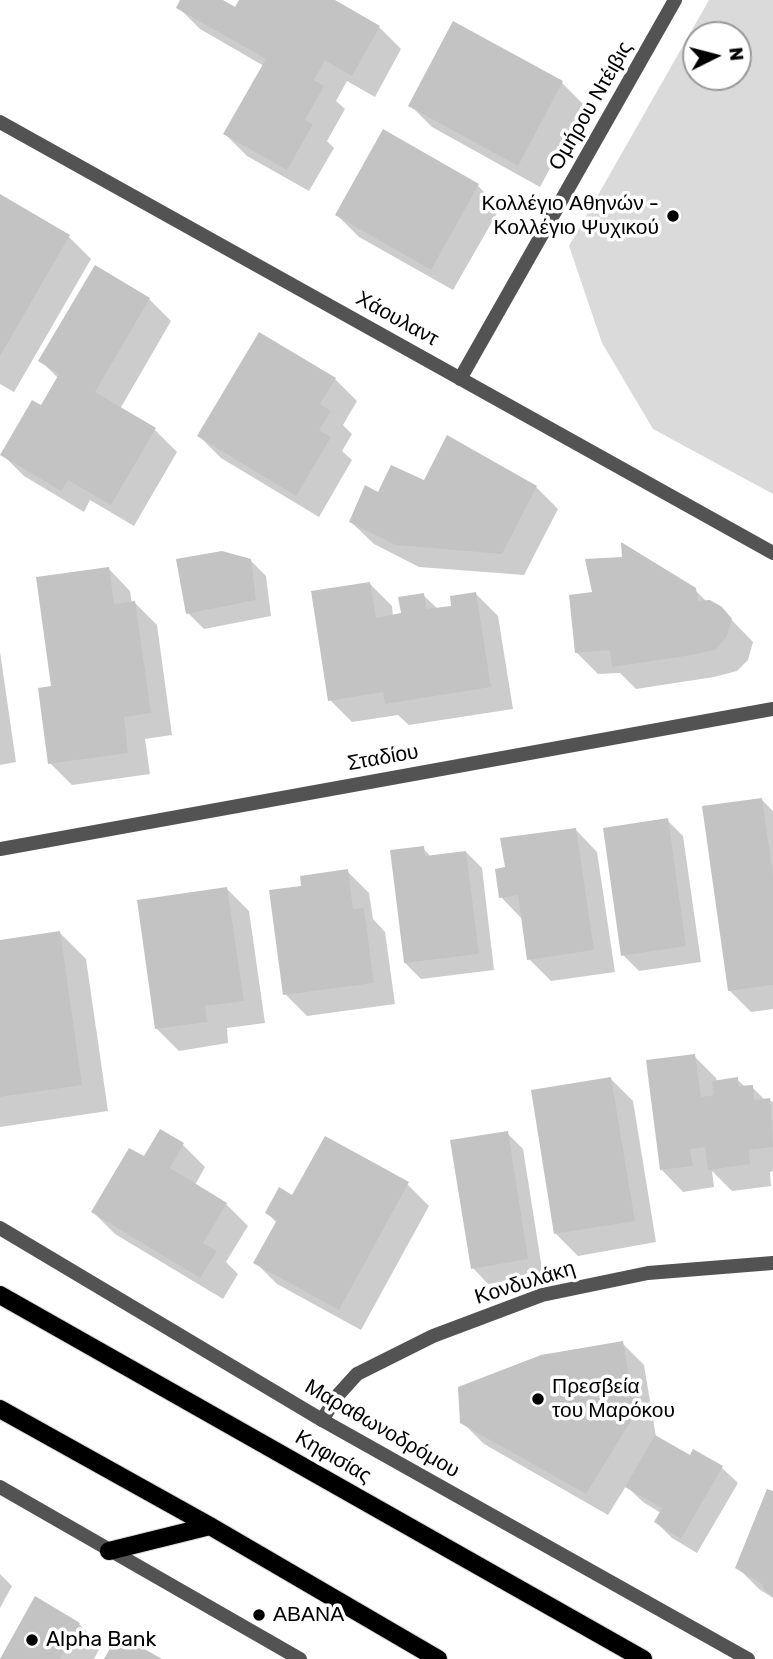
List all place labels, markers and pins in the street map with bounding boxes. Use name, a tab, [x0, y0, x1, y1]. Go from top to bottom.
place label: Κολλέγιο Αθηνών - Κολλέγιο Ψυχικού	[482, 191, 659, 241]
marker: Κολλέγιο Αθηνών - Κολλέγιο Ψυχικού	[665, 208, 681, 224]
place label: Πρεσβεία του Μαρόκου	[552, 1374, 675, 1424]
marker: Πρεσβεία του Μαρόκου	[530, 1391, 546, 1407]
place label: ΑΒΑΝΑ	[273, 1602, 344, 1628]
marker: ΑΒΑΝΑ	[251, 1607, 267, 1623]
place label: Alpha Bank	[46, 1627, 156, 1653]
marker: Alpha Bank	[24, 1632, 40, 1648]

